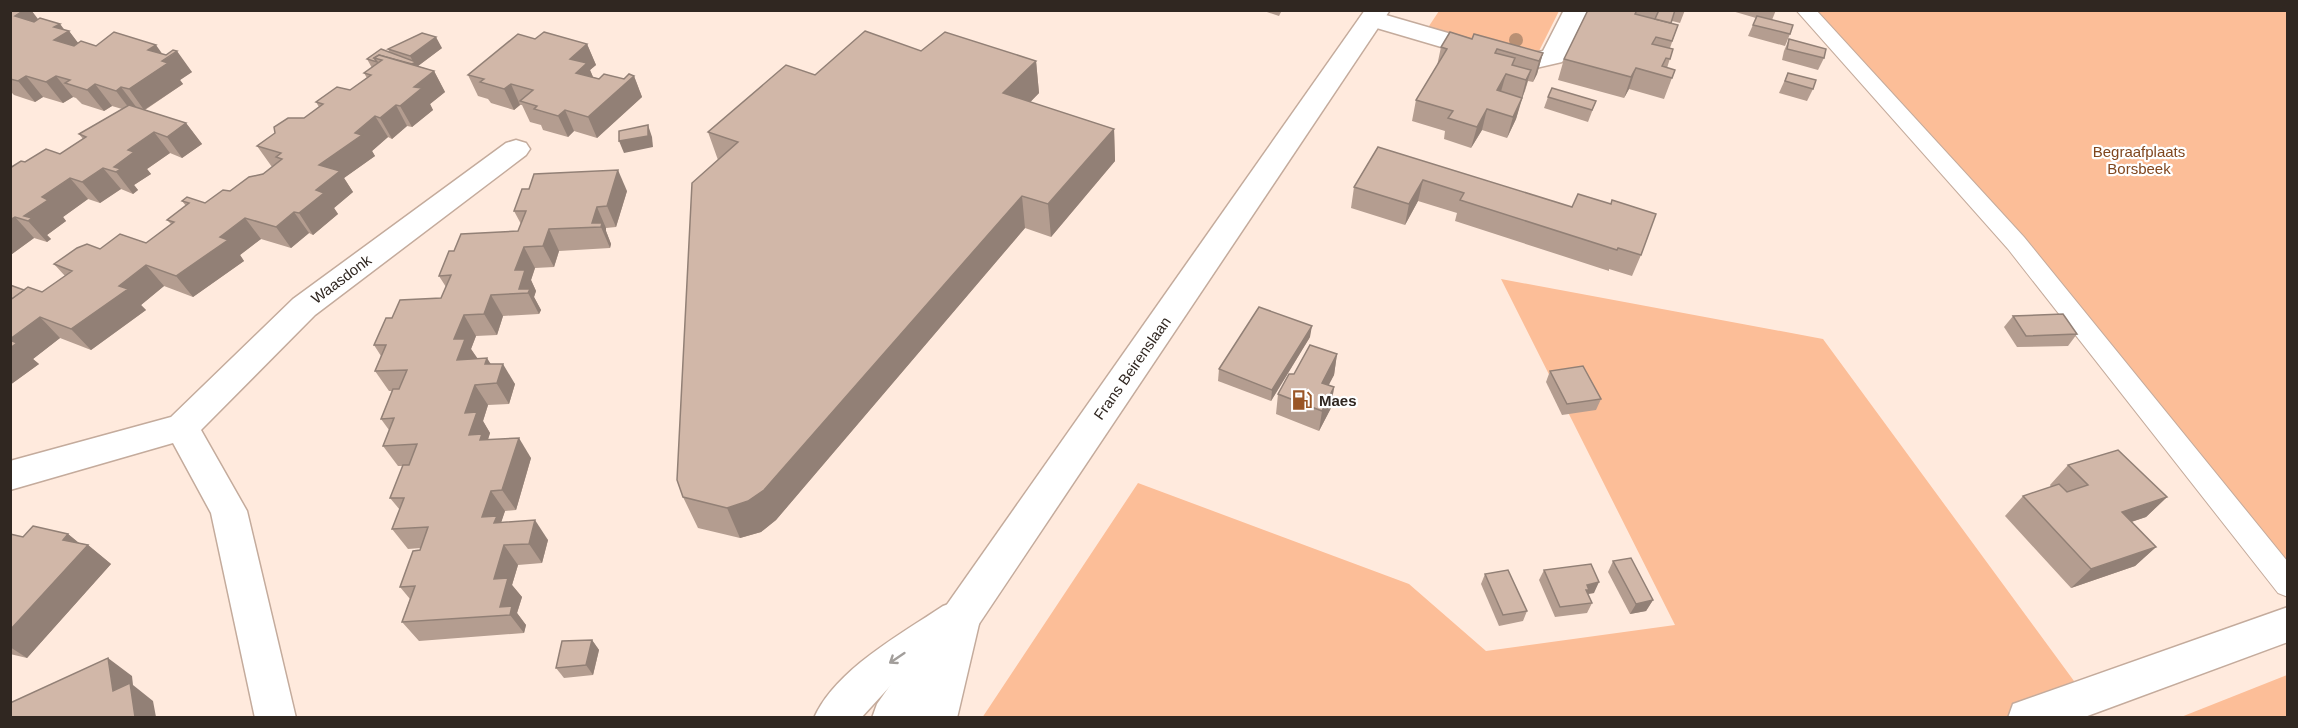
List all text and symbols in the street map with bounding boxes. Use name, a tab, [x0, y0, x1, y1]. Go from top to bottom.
park label: Begraafplaats Borsbeek	[2093, 143, 2185, 177]
street label: Waasdonk	[308, 251, 375, 307]
street label: Frans Beirenslaan	[1090, 313, 1174, 423]
fuel station icon: Maes	[1290, 388, 1314, 412]
place label: Maes	[1319, 392, 1357, 409]
one-way arrow	[889, 652, 906, 664]

